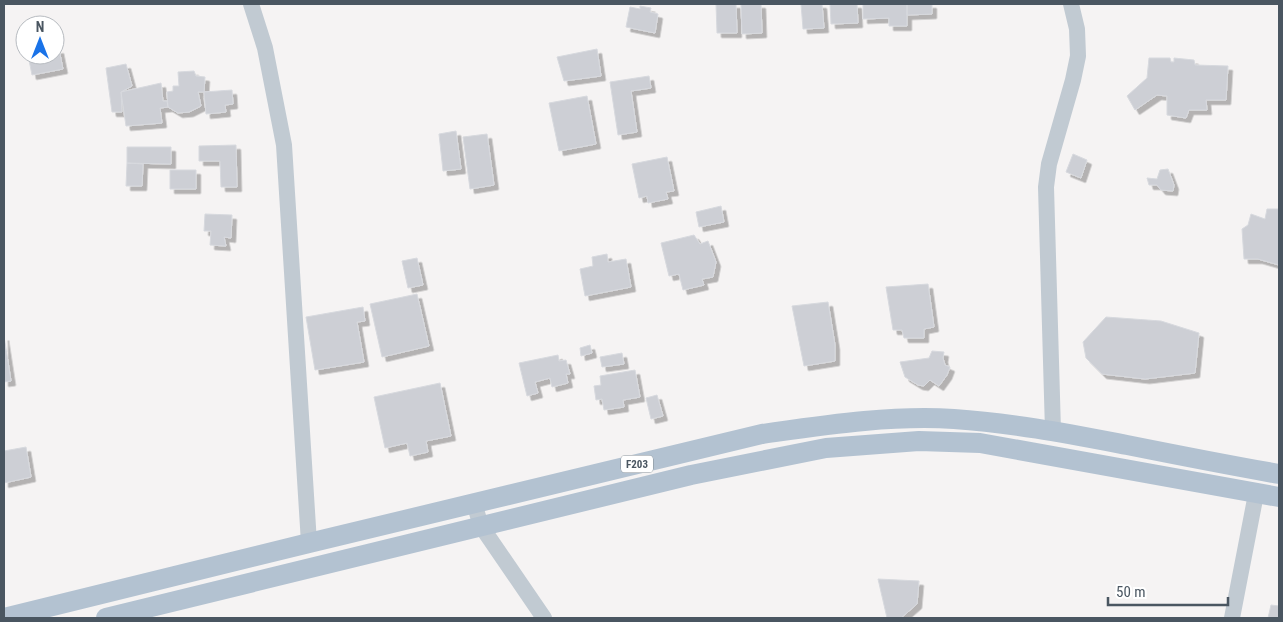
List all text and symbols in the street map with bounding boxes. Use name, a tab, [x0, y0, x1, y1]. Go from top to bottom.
north arrow	[15, 15, 65, 65]
text: N	[36, 19, 44, 35]
road number: F203	[621, 456, 653, 472]
scale bar	[1108, 574, 1228, 606]
text: 50 m	[1116, 583, 1146, 601]

